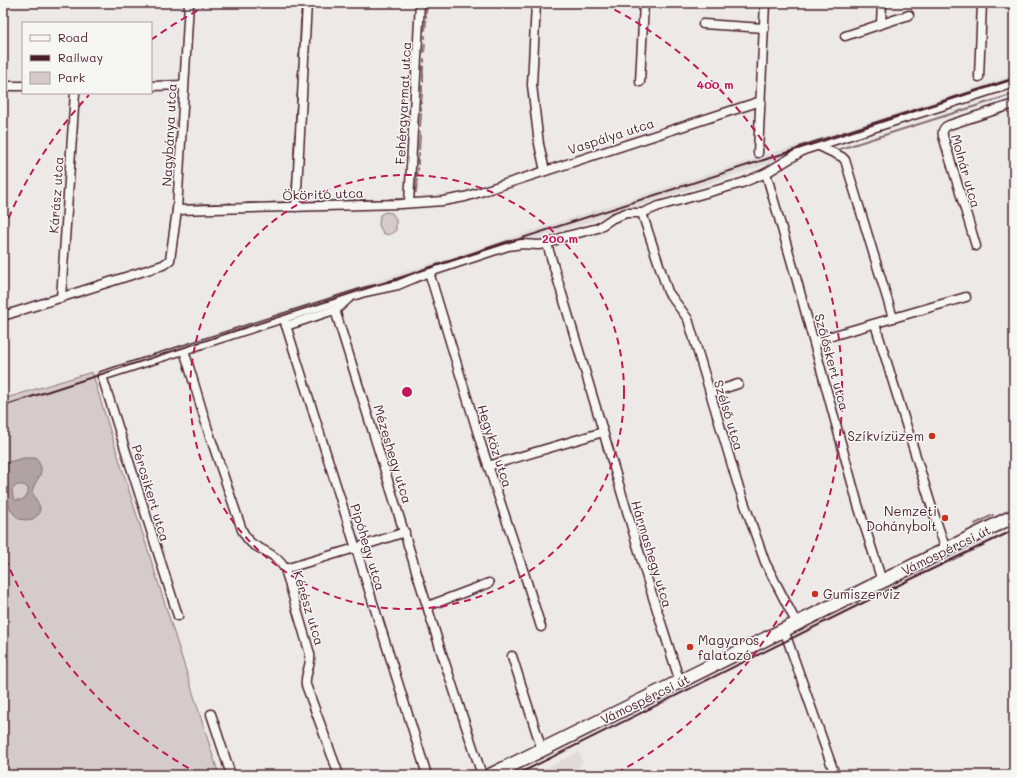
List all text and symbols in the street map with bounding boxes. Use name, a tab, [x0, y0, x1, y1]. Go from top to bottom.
legend	[22, 22, 152, 94]
text: Road	[58, 29, 88, 45]
street label: Fehérgyarmat utca	[391, 41, 414, 165]
text: Railway	[58, 49, 103, 65]
text: Park	[58, 69, 85, 85]
text: 400 m	[697, 76, 733, 92]
street label: Nagybánya utca	[157, 83, 180, 187]
street label: Vaspálya utca	[566, 114, 656, 157]
street label: Molnár utca	[948, 132, 985, 210]
street label: Kárász utca	[44, 156, 67, 234]
street label: Ököritó utca	[282, 184, 364, 203]
text: 200 m	[542, 230, 578, 246]
street label: Szőlőskert utca	[811, 312, 854, 412]
street label: Szélső utca	[711, 378, 748, 452]
centre of rings	[400, 385, 414, 399]
street label: Mézeshegy utca	[370, 402, 417, 505]
street label: Hegyköz utca	[474, 402, 517, 489]
place label: Szíkvízüzem	[848, 427, 924, 444]
marker: Szíkvízüzem	[927, 431, 937, 441]
street label: Pércsikert utca	[129, 442, 174, 543]
street label: Hármashegy utca	[628, 498, 677, 609]
street label: Pipóhegy utca	[347, 501, 390, 592]
place label: Nemzeti Dohánybolt	[866, 502, 937, 534]
marker: Nemzeti Dohánybolt	[940, 513, 950, 523]
street label: Vámospércsi út	[898, 520, 993, 579]
street label: Kérész utca	[290, 569, 329, 647]
place label: Gumiszerviz	[823, 585, 900, 602]
marker: Gumiszerviz	[810, 589, 820, 599]
place label: Magyaros falatozó	[698, 631, 759, 663]
marker: Magyaros falatozó	[685, 642, 695, 652]
street label: Vámospércsi út	[597, 669, 692, 728]

